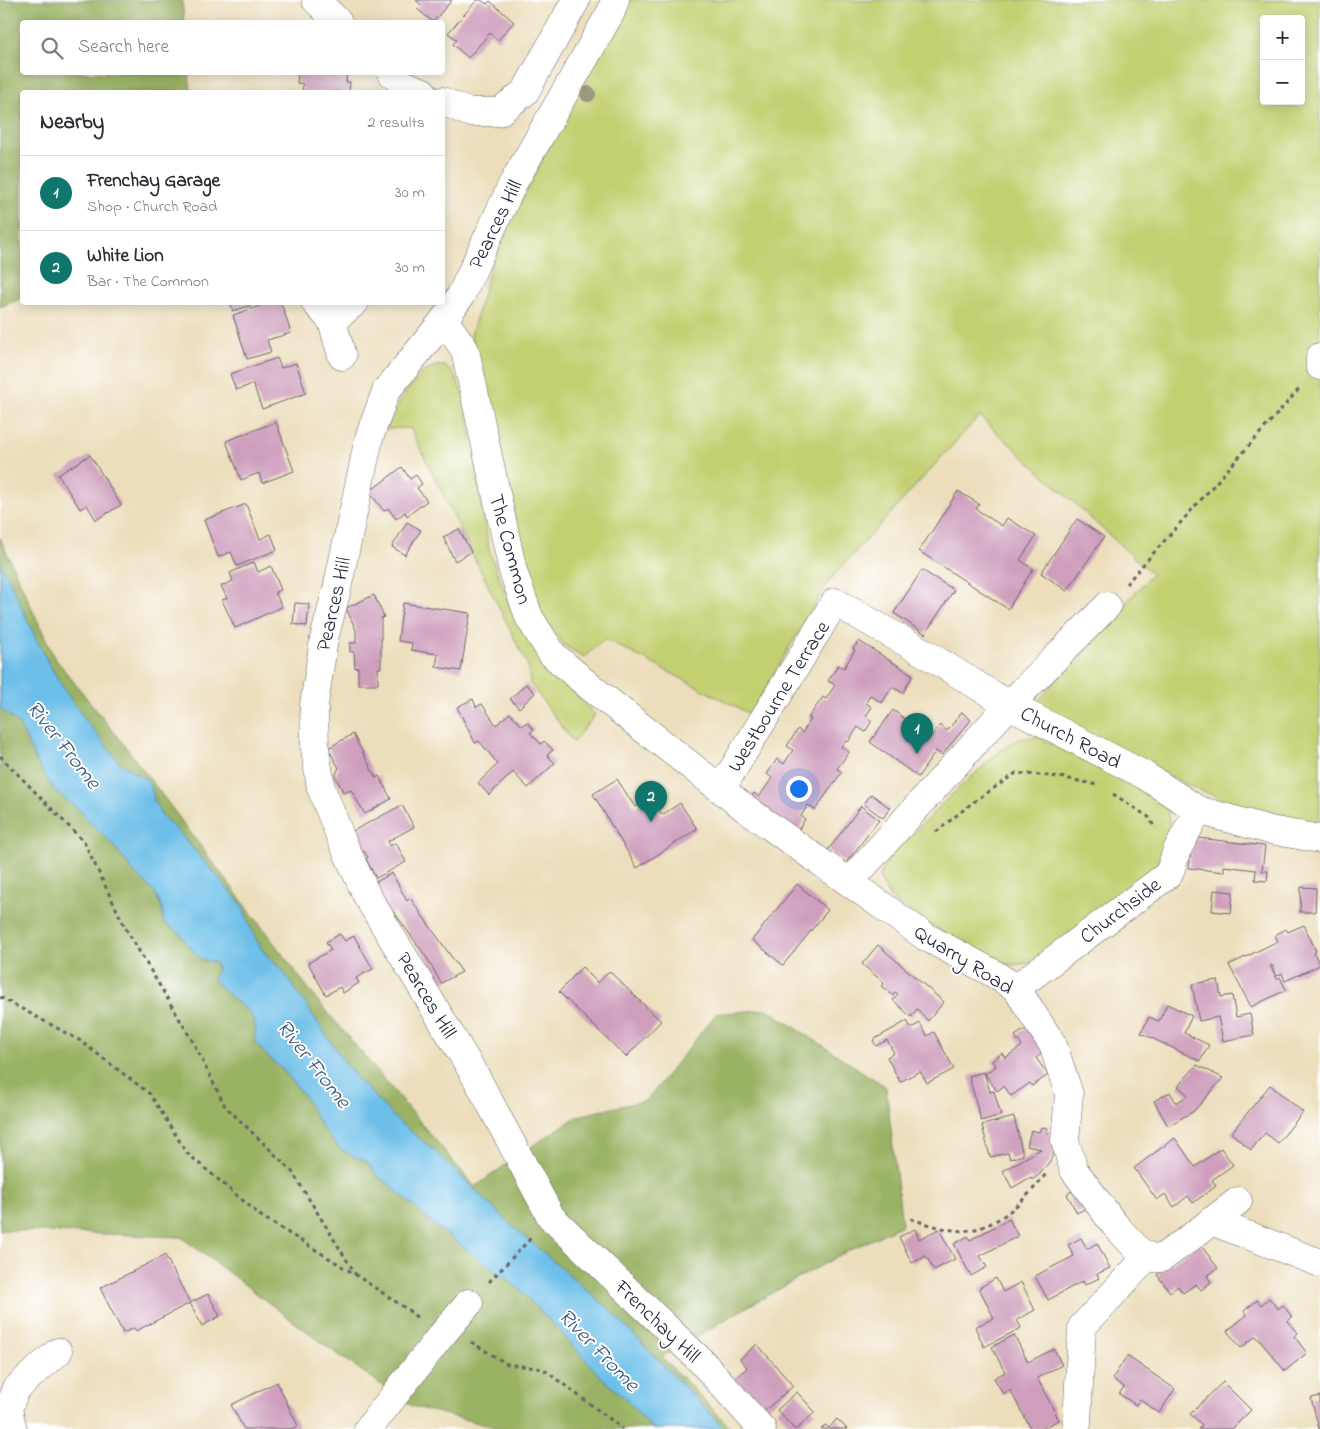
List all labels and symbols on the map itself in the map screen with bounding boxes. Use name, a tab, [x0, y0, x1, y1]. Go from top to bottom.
street label: Pearces Hill	[462, 175, 531, 275]
street label: The Common	[480, 491, 538, 608]
street label: Pearces Hill	[310, 554, 360, 655]
street label: Westbourne Terrace	[721, 615, 839, 779]
water label: River Frome	[18, 695, 108, 798]
street label: Church Road	[1014, 700, 1126, 778]
pin: 1	[901, 713, 933, 754]
your location	[786, 776, 812, 802]
pin: 2	[635, 781, 667, 822]
street label: Churchside	[1074, 871, 1169, 952]
street label: Quarry Road	[906, 918, 1019, 1005]
street label: Pearces Hill	[388, 947, 463, 1045]
water label: River Frome	[268, 1014, 358, 1117]
street label: Frenchay Hill	[605, 1273, 706, 1372]
water label: River Frome	[550, 1302, 647, 1401]

